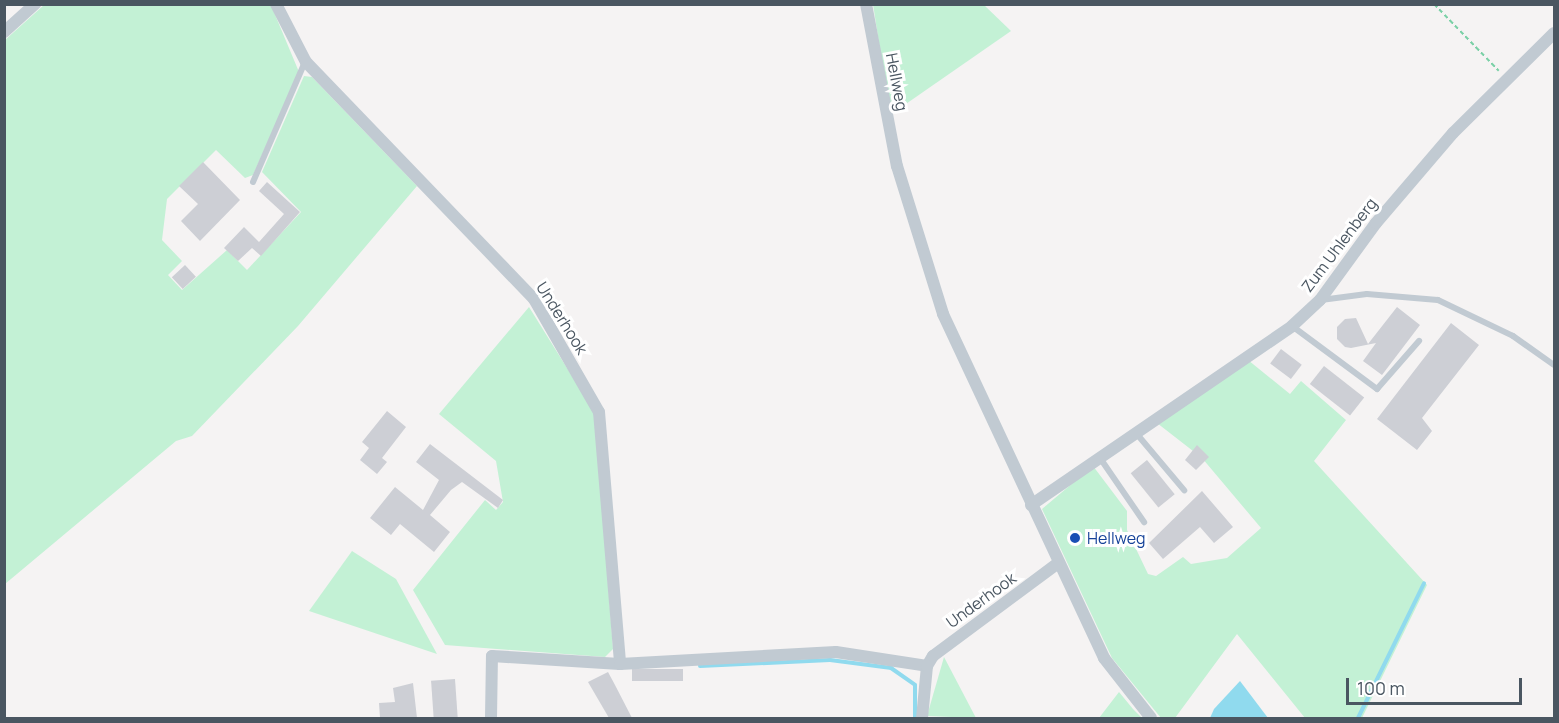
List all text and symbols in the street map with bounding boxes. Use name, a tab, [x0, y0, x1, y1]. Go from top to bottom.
street label: Hellweg	[882, 51, 912, 113]
street label: Zum Uhlenberg	[1297, 194, 1381, 296]
street label: Underhook	[532, 278, 592, 358]
place label: Hellweg	[1087, 528, 1146, 548]
marker: Hellweg	[1068, 531, 1082, 545]
street label: Underhook	[942, 568, 1020, 632]
scale bar	[1349, 666, 1524, 704]
text: 100 m	[1357, 676, 1405, 700]

